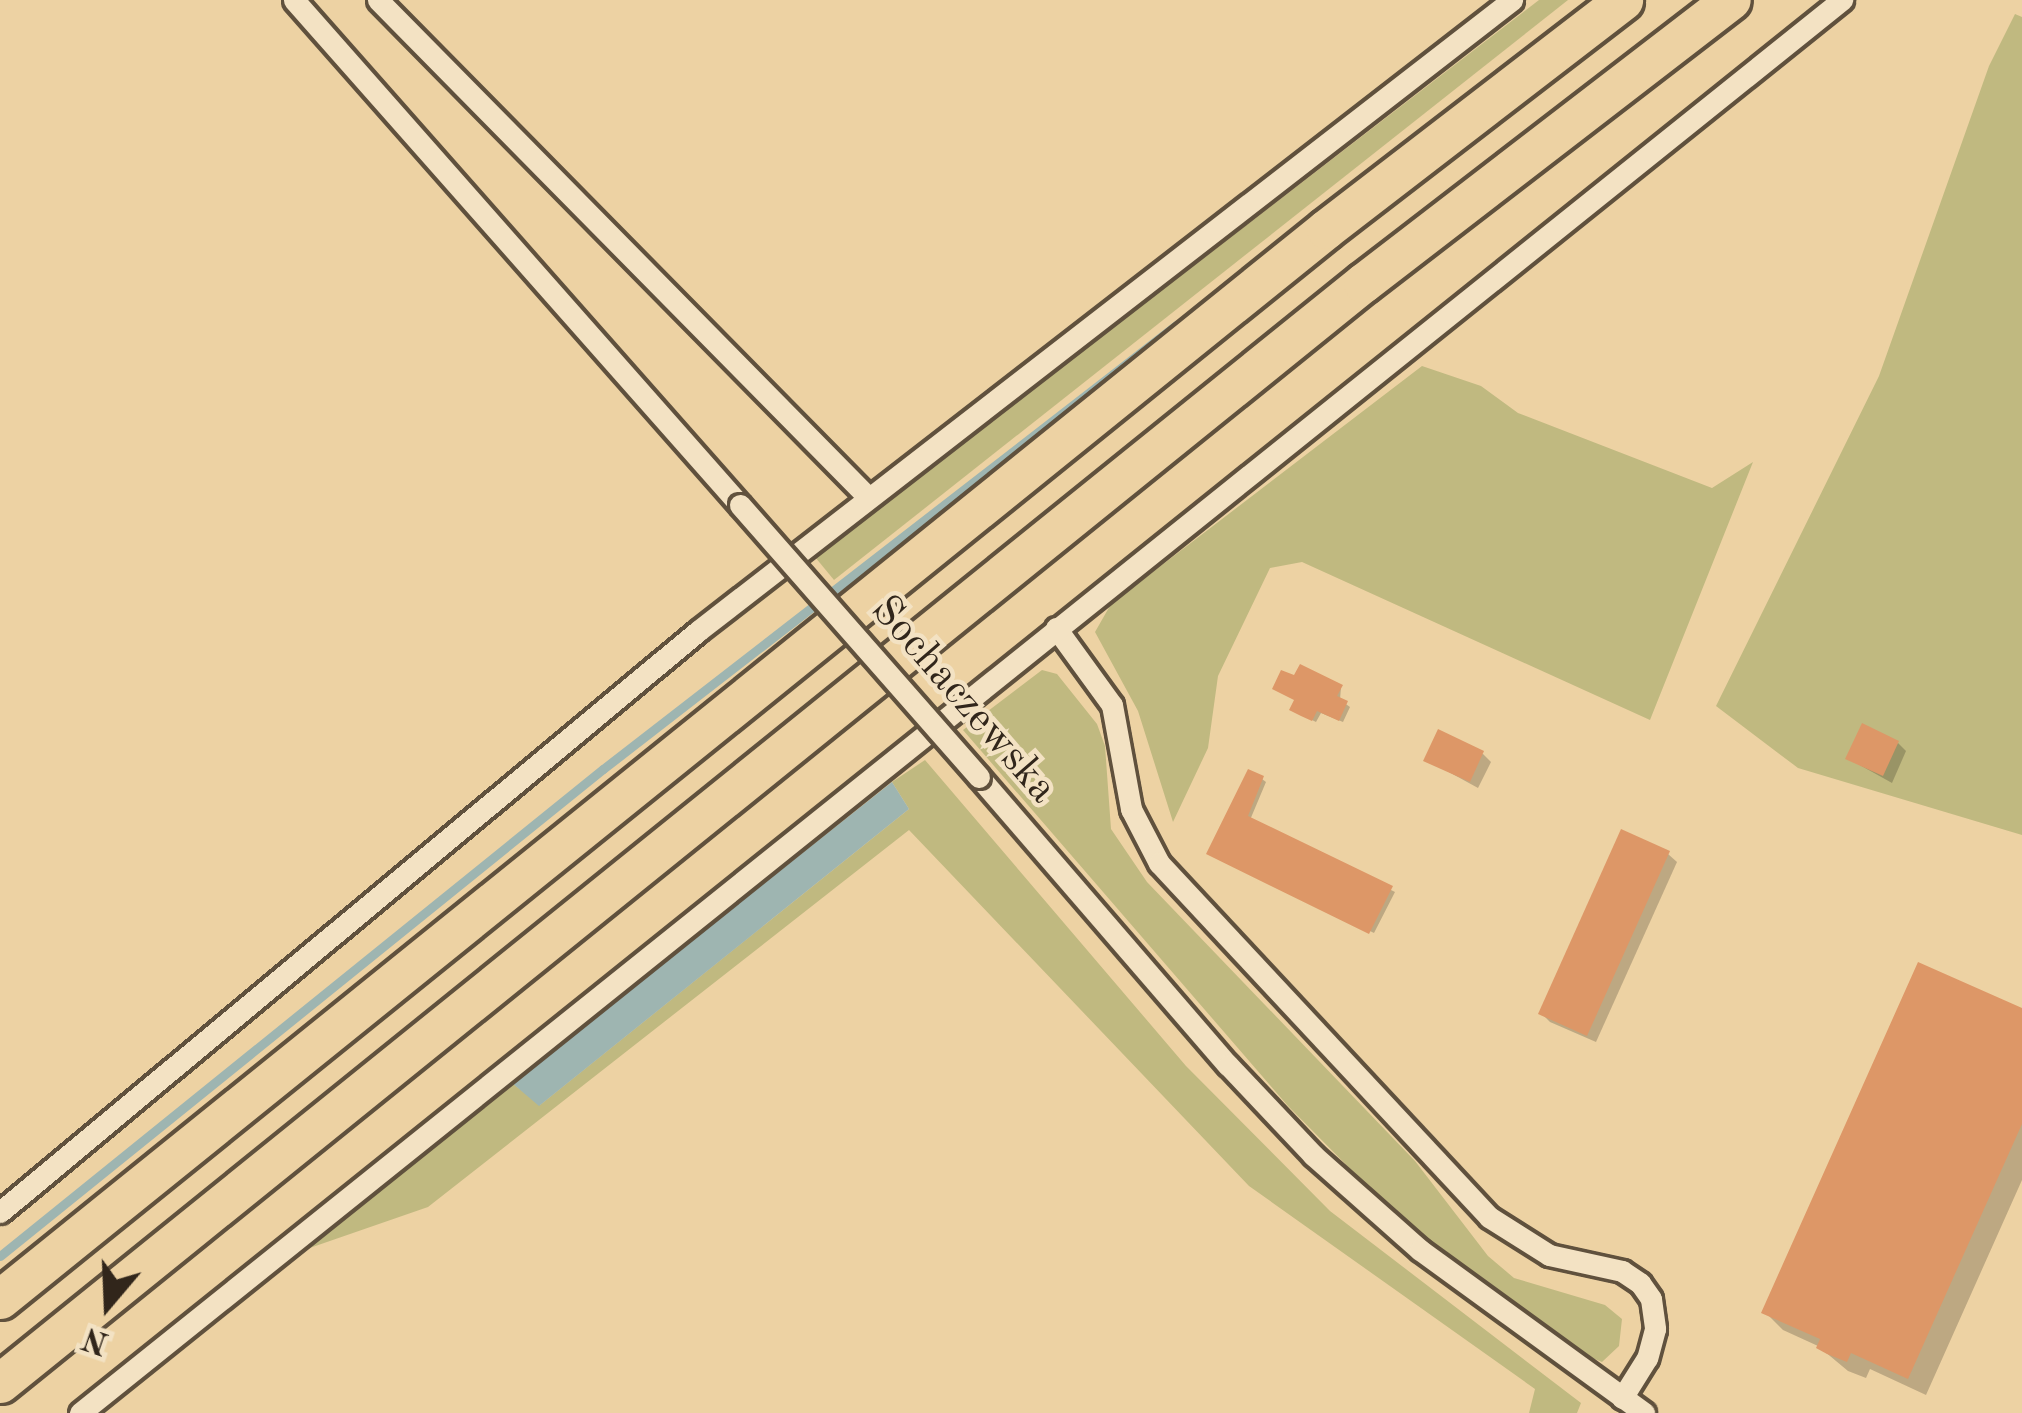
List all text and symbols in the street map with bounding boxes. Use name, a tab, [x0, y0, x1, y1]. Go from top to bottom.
street label: Sochaczewska	[859, 586, 1067, 814]
north arrow	[48, 1245, 168, 1365]
text: N	[79, 1320, 113, 1359]

